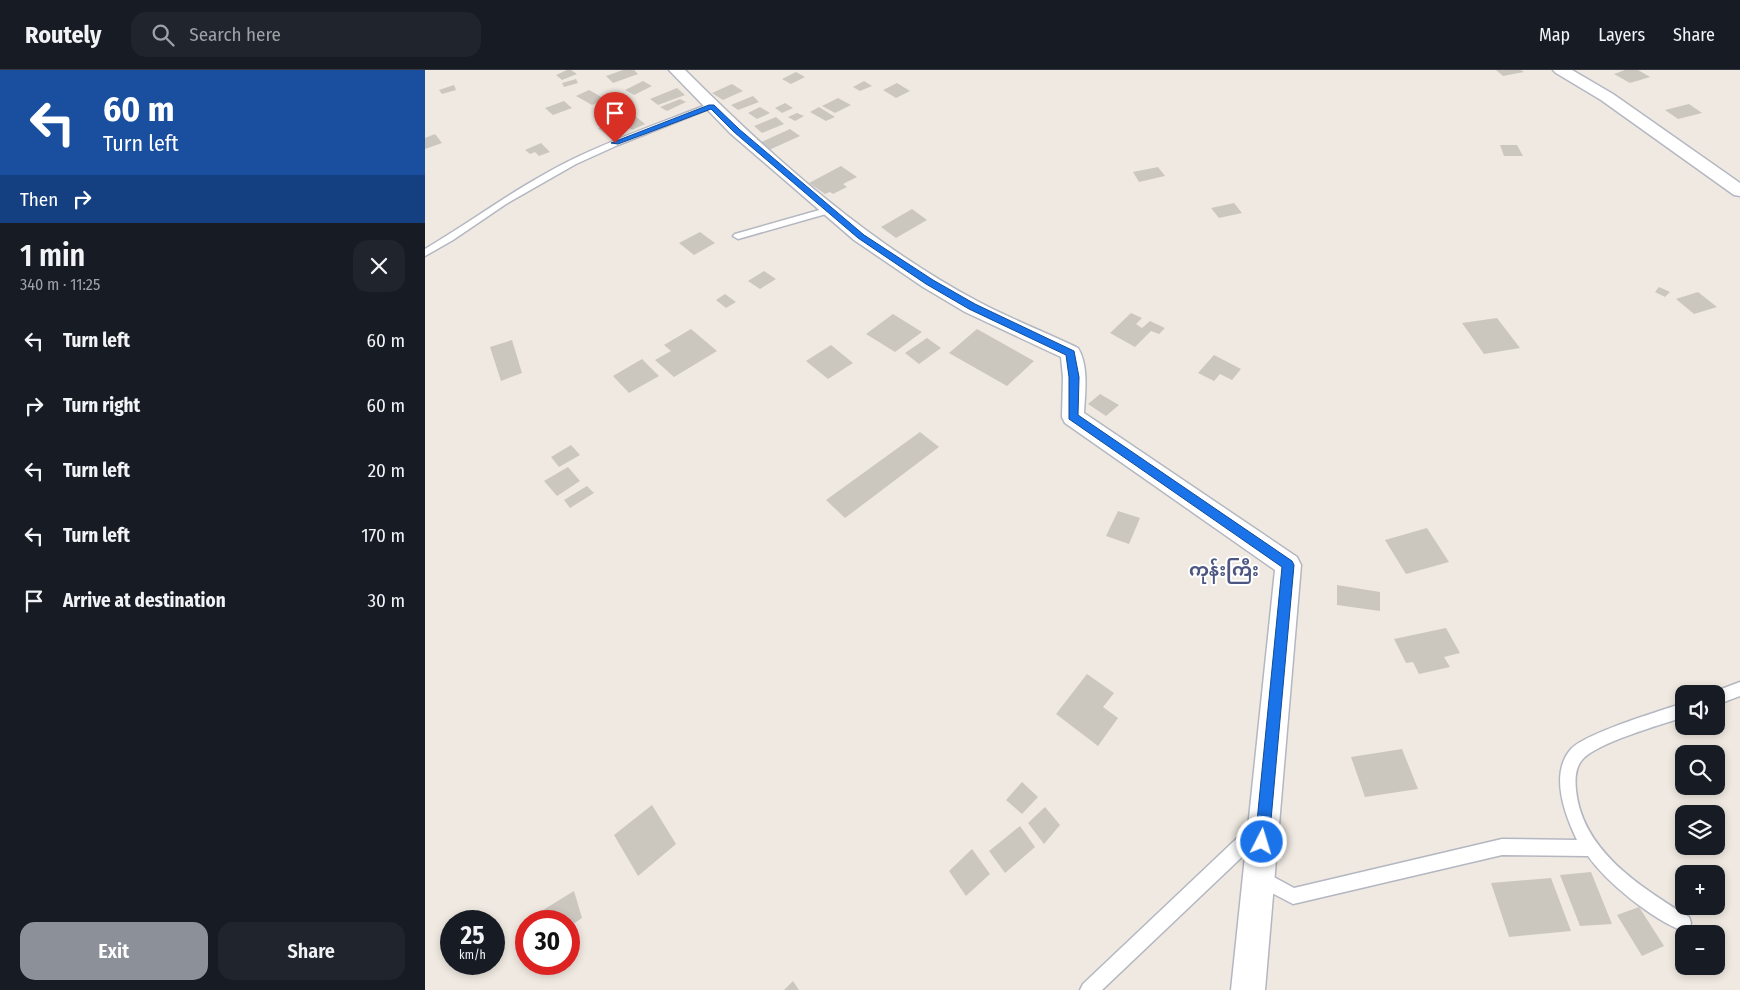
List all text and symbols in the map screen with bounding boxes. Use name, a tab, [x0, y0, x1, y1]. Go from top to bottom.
search box	[131, 12, 481, 57]
text: Routely	[25, 21, 101, 49]
icon: search	[149, 21, 177, 49]
text: Search here	[189, 23, 281, 46]
text: Map	[1539, 24, 1570, 46]
text: Layers	[1598, 24, 1645, 46]
text: Share	[1673, 24, 1715, 46]
text: 60 m	[103, 88, 174, 130]
icon: left	[20, 90, 85, 155]
pin	[594, 92, 636, 143]
icon: arrive	[601, 99, 629, 127]
text: Turn left	[103, 130, 179, 157]
icon: right	[68, 185, 96, 213]
text: Then	[20, 188, 58, 211]
text: 1 min	[20, 238, 85, 274]
button: close	[353, 240, 405, 292]
text: 340 m · 11:25	[20, 275, 100, 294]
icon: left	[20, 327, 48, 355]
text: Turn left	[63, 329, 130, 352]
text: 60 m	[367, 329, 405, 352]
icon: right	[20, 392, 48, 420]
text: Turn right	[63, 394, 140, 417]
text: 60 m	[367, 394, 405, 417]
icon: left	[20, 457, 48, 485]
text: Turn left	[63, 459, 130, 482]
text: 20 m	[368, 459, 405, 482]
icon: left	[20, 522, 48, 550]
text: Turn left	[63, 524, 130, 547]
text: 170 m	[361, 524, 405, 547]
district label: ကုန်းကြီး	[1189, 558, 1259, 584]
icon: arrive	[20, 587, 48, 615]
text: Arrive at destination	[63, 589, 226, 612]
text: 30 m	[367, 589, 405, 612]
map controls	[1675, 685, 1725, 975]
button: sound	[1675, 685, 1725, 735]
button: search	[1675, 745, 1725, 795]
button: layers	[1675, 805, 1725, 855]
position arrow	[1235, 815, 1287, 867]
button: +	[1675, 865, 1725, 915]
speed limit sign: 30	[515, 910, 580, 975]
text: 25	[461, 921, 484, 951]
button: Exit	[20, 922, 208, 980]
button: Share	[218, 922, 405, 980]
button: −	[1675, 925, 1725, 975]
text: km/h	[459, 948, 486, 962]

